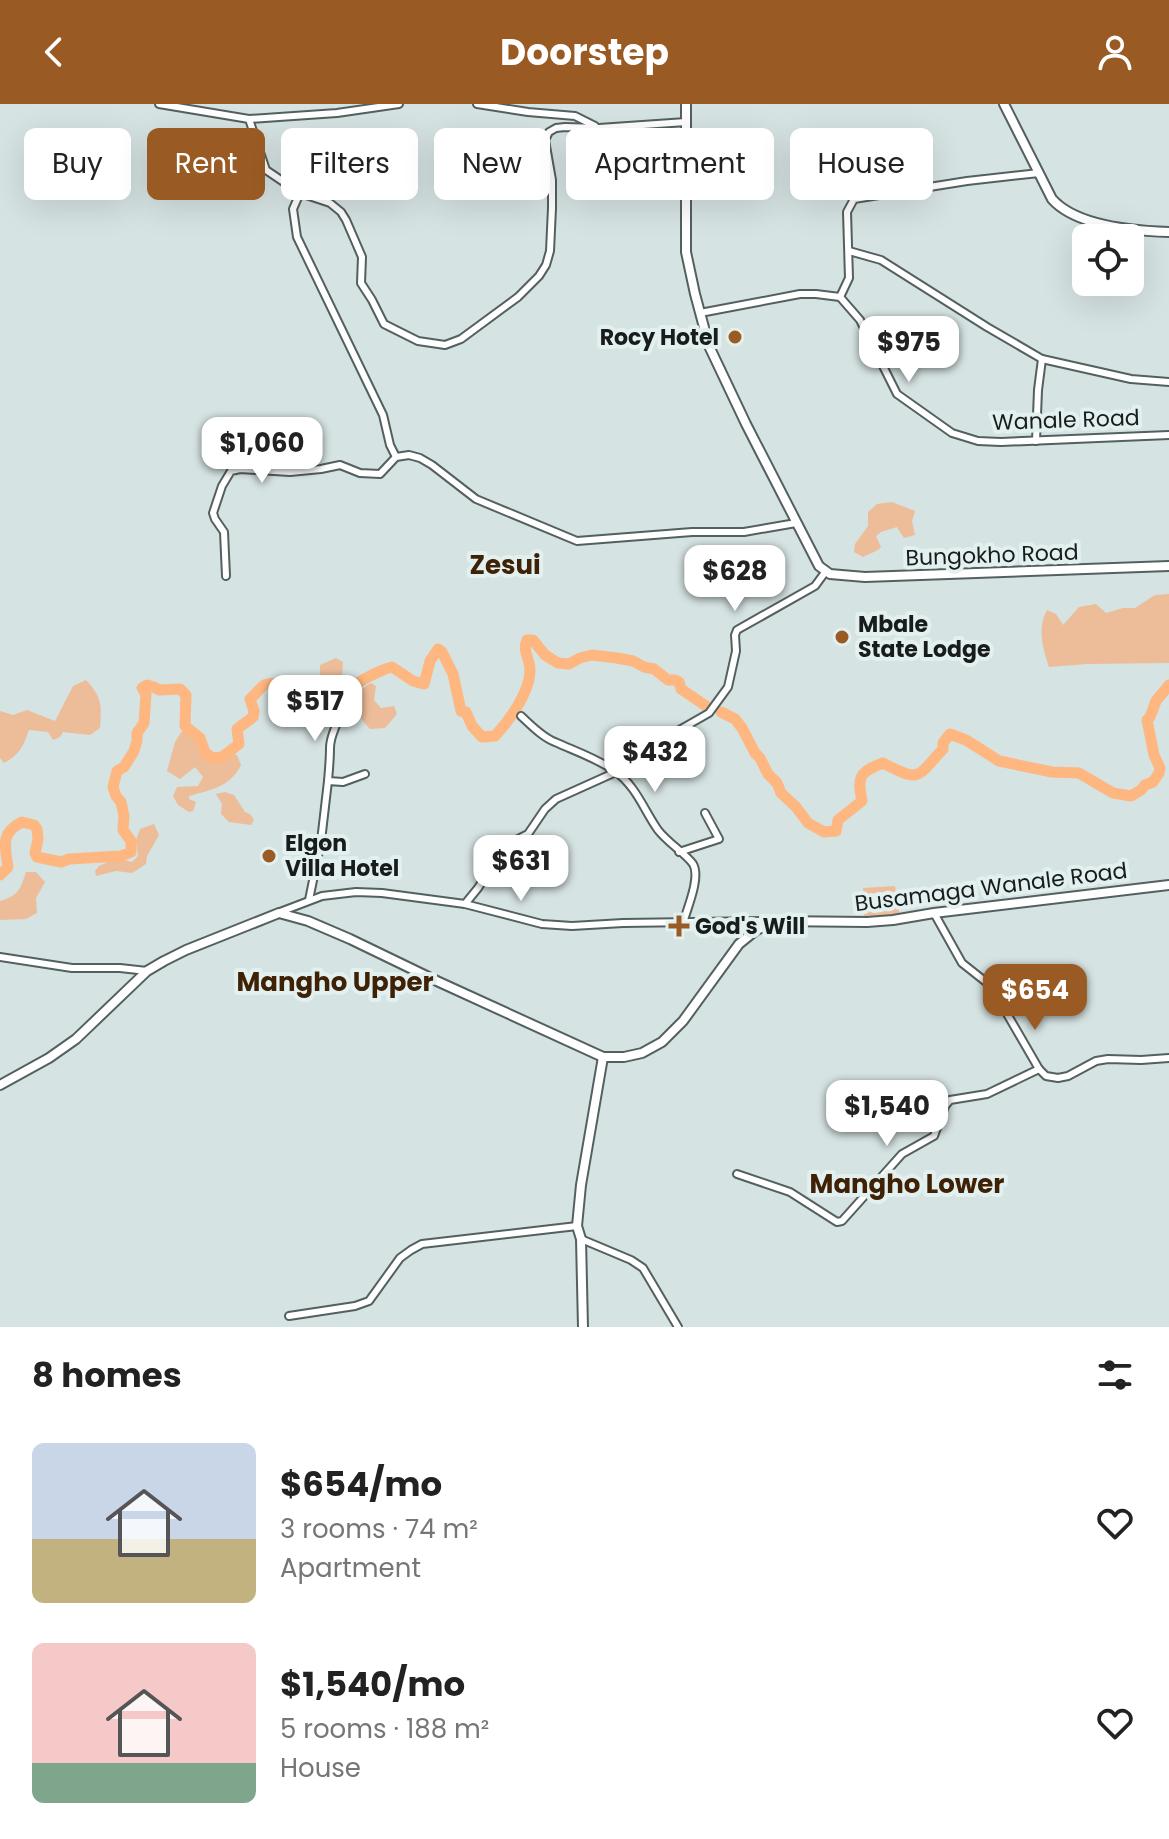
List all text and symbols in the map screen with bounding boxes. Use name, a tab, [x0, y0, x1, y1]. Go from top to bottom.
text: Doorstep	[500, 27, 669, 78]
icon: back	[32, 30, 76, 74]
icon: person	[1093, 30, 1137, 74]
chip: Buy	[24, 128, 131, 200]
chip: Rent	[147, 128, 265, 200]
chip: Filters	[281, 128, 418, 200]
chip: New	[434, 128, 550, 200]
chip: Apartment	[566, 128, 774, 200]
chip: House	[790, 128, 933, 200]
map controls	[1072, 224, 1144, 296]
button: locate	[1072, 224, 1144, 296]
pin: $975	[862, 316, 956, 384]
place label: Rocy Hotel	[600, 322, 719, 353]
text: $975	[877, 324, 941, 360]
marker: Rocy Hotel	[726, 328, 744, 346]
street label: Wanale Road	[992, 402, 1140, 438]
pin: $1,060	[197, 417, 327, 485]
text: $1,060	[220, 425, 304, 461]
street label: Bungokho Road	[905, 536, 1079, 574]
pin: $628	[688, 545, 782, 613]
district label: Zesui	[469, 547, 541, 583]
text: $628	[702, 553, 768, 589]
place label: Mbale State Lodge	[858, 609, 991, 665]
marker: Mbale State Lodge	[833, 628, 851, 646]
pin: $517	[268, 675, 362, 743]
text: $517	[286, 683, 344, 719]
pin: $432	[608, 726, 702, 794]
text: $432	[622, 734, 688, 770]
place label: Elgon Villa Hotel	[285, 828, 399, 884]
pin: $631	[474, 835, 568, 903]
text: $631	[491, 843, 551, 879]
marker: Elgon Villa Hotel	[260, 847, 278, 865]
street label: Busamaga Wanale Road	[853, 855, 1129, 919]
place label: God's Will	[695, 911, 805, 942]
marker: God's Will	[670, 917, 688, 935]
district label: Mangho Upper	[236, 964, 434, 1000]
pin: $654	[988, 964, 1082, 1032]
text: $654	[1001, 972, 1069, 1008]
pin: $1,540	[822, 1080, 952, 1148]
text: $1,540	[844, 1088, 930, 1124]
district label: Mangho Lower	[810, 1166, 1004, 1202]
text: 8 homes	[32, 1351, 182, 1399]
icon: filters	[1093, 1353, 1137, 1397]
text: $654/mo	[280, 1460, 442, 1508]
icon: home	[96, 1475, 192, 1571]
icon: heart	[1093, 1501, 1137, 1545]
text: 3 rooms · 74 m²	[280, 1511, 478, 1547]
text: Apartment	[280, 1550, 421, 1586]
text: $1,540/mo	[280, 1660, 465, 1708]
icon: home	[96, 1675, 192, 1771]
icon: heart	[1093, 1701, 1137, 1745]
text: 5 rooms · 188 m²	[280, 1711, 489, 1747]
text: House	[280, 1750, 361, 1786]

